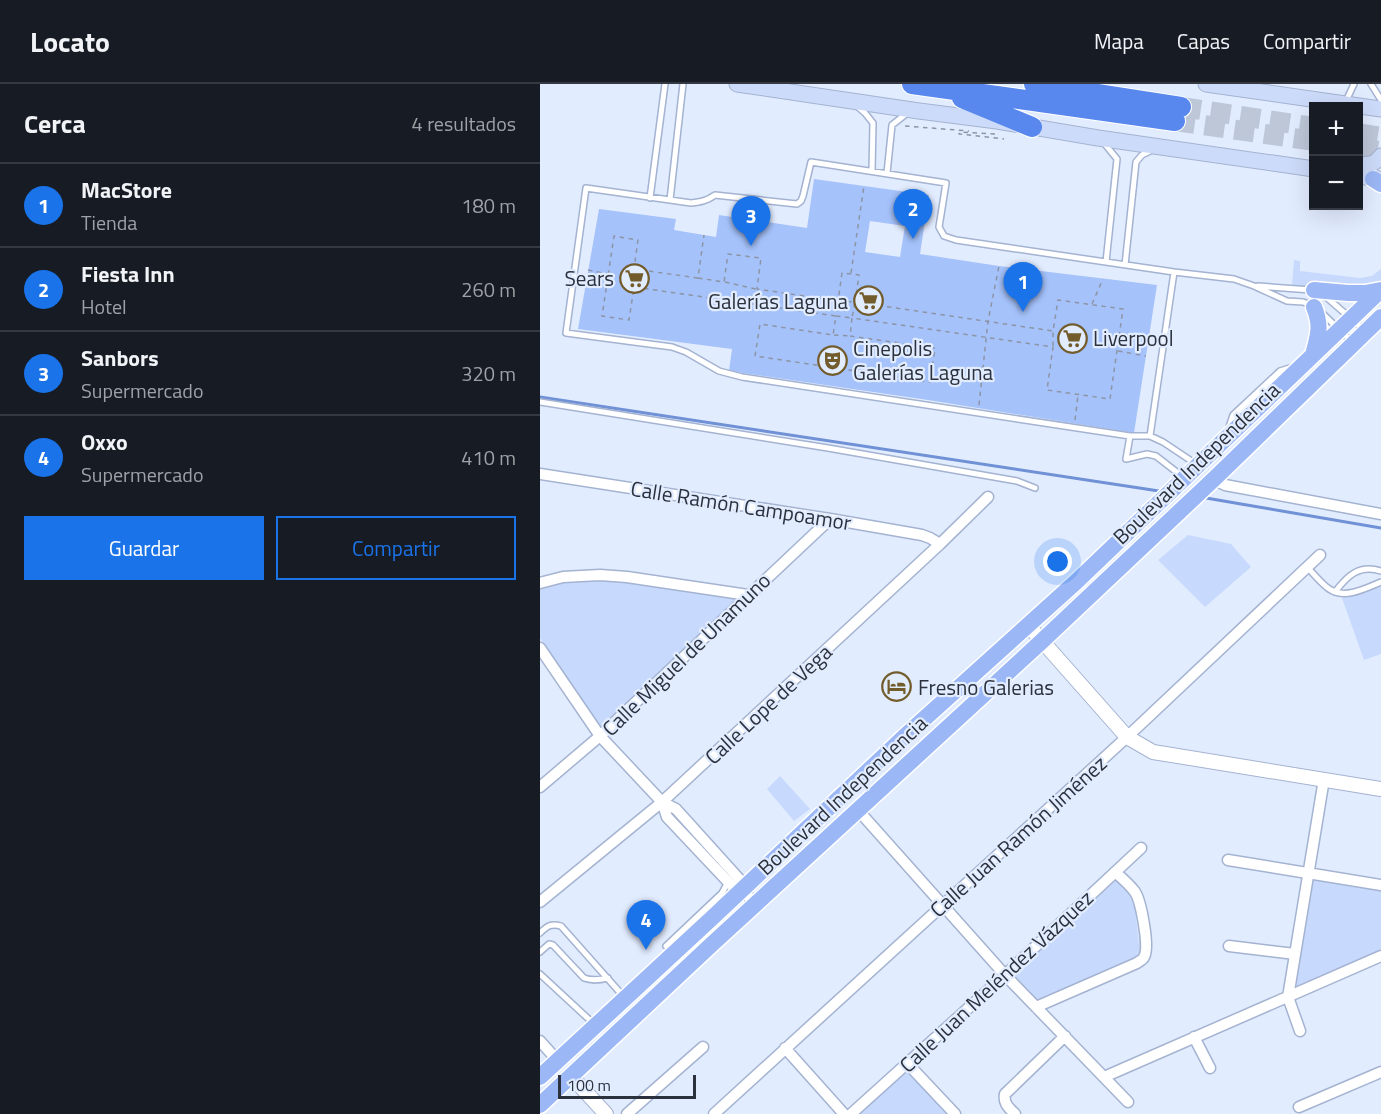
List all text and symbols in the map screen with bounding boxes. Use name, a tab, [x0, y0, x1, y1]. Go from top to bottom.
text: Locato	[30, 20, 110, 63]
text: Mapa	[1094, 25, 1144, 57]
text: Capas	[1177, 25, 1230, 57]
text: Compartir	[1263, 25, 1351, 57]
map controls	[1309, 102, 1363, 210]
button: +	[1309, 102, 1363, 156]
text: Cerca	[24, 104, 86, 143]
text: 4 resultados	[412, 108, 516, 139]
button: −	[1309, 156, 1363, 210]
text: MacStore	[81, 173, 172, 207]
text: 1	[38, 190, 49, 221]
text: 180 m	[461, 190, 516, 221]
pin: 2	[894, 190, 932, 239]
pin: 3	[732, 196, 770, 246]
text: Tienda	[81, 207, 137, 238]
text: Fiesta Inn	[81, 257, 175, 291]
place label: Sears	[564, 262, 614, 294]
supermarket icon: Sears	[619, 262, 651, 294]
pin: 1	[1004, 262, 1042, 312]
text: 2	[38, 274, 49, 305]
text: 260 m	[461, 274, 516, 305]
place label: Galerías Laguna	[708, 285, 848, 317]
supermarket icon: Galerías Laguna	[853, 285, 885, 317]
text: Hotel	[81, 291, 127, 322]
supermarket icon: Liverpool	[1056, 322, 1088, 354]
place label: Liverpool	[1093, 322, 1174, 354]
place label: Cinepolis Galerías Laguna	[853, 332, 993, 388]
text: Sanbors	[81, 341, 159, 375]
theatre icon: Cinepolis Galerías Laguna	[816, 344, 848, 376]
text: 3	[38, 358, 49, 389]
text: 320 m	[461, 358, 516, 389]
street label: Boulevard Independencia	[1105, 374, 1287, 552]
text: Supermercado	[81, 375, 203, 406]
text: Oxxo	[81, 425, 128, 459]
text: 4	[38, 442, 49, 473]
text: 410 m	[461, 442, 516, 473]
text: Supermercado	[81, 459, 203, 490]
street label: Calle Ramón Campoamor	[628, 472, 854, 538]
button: Guardar	[24, 516, 264, 580]
button: Compartir	[276, 516, 516, 580]
your location	[1043, 547, 1072, 576]
street label: Calle Miguel de Unamuno	[594, 565, 778, 743]
street label: Calle Lope de Vega	[697, 636, 839, 772]
hotel icon: Fresno Galerias	[881, 671, 913, 703]
place label: Fresno Galerias	[918, 671, 1054, 703]
street label: Boulevard Independencia	[750, 707, 934, 882]
street label: Calle Juan Ramón Jiménez	[922, 748, 1114, 924]
street label: Calle Juan Meléndez Vázquez	[892, 882, 1100, 1080]
pin: 4	[626, 900, 666, 950]
scale bar	[558, 1072, 696, 1100]
text: 100 m	[567, 1073, 611, 1097]

